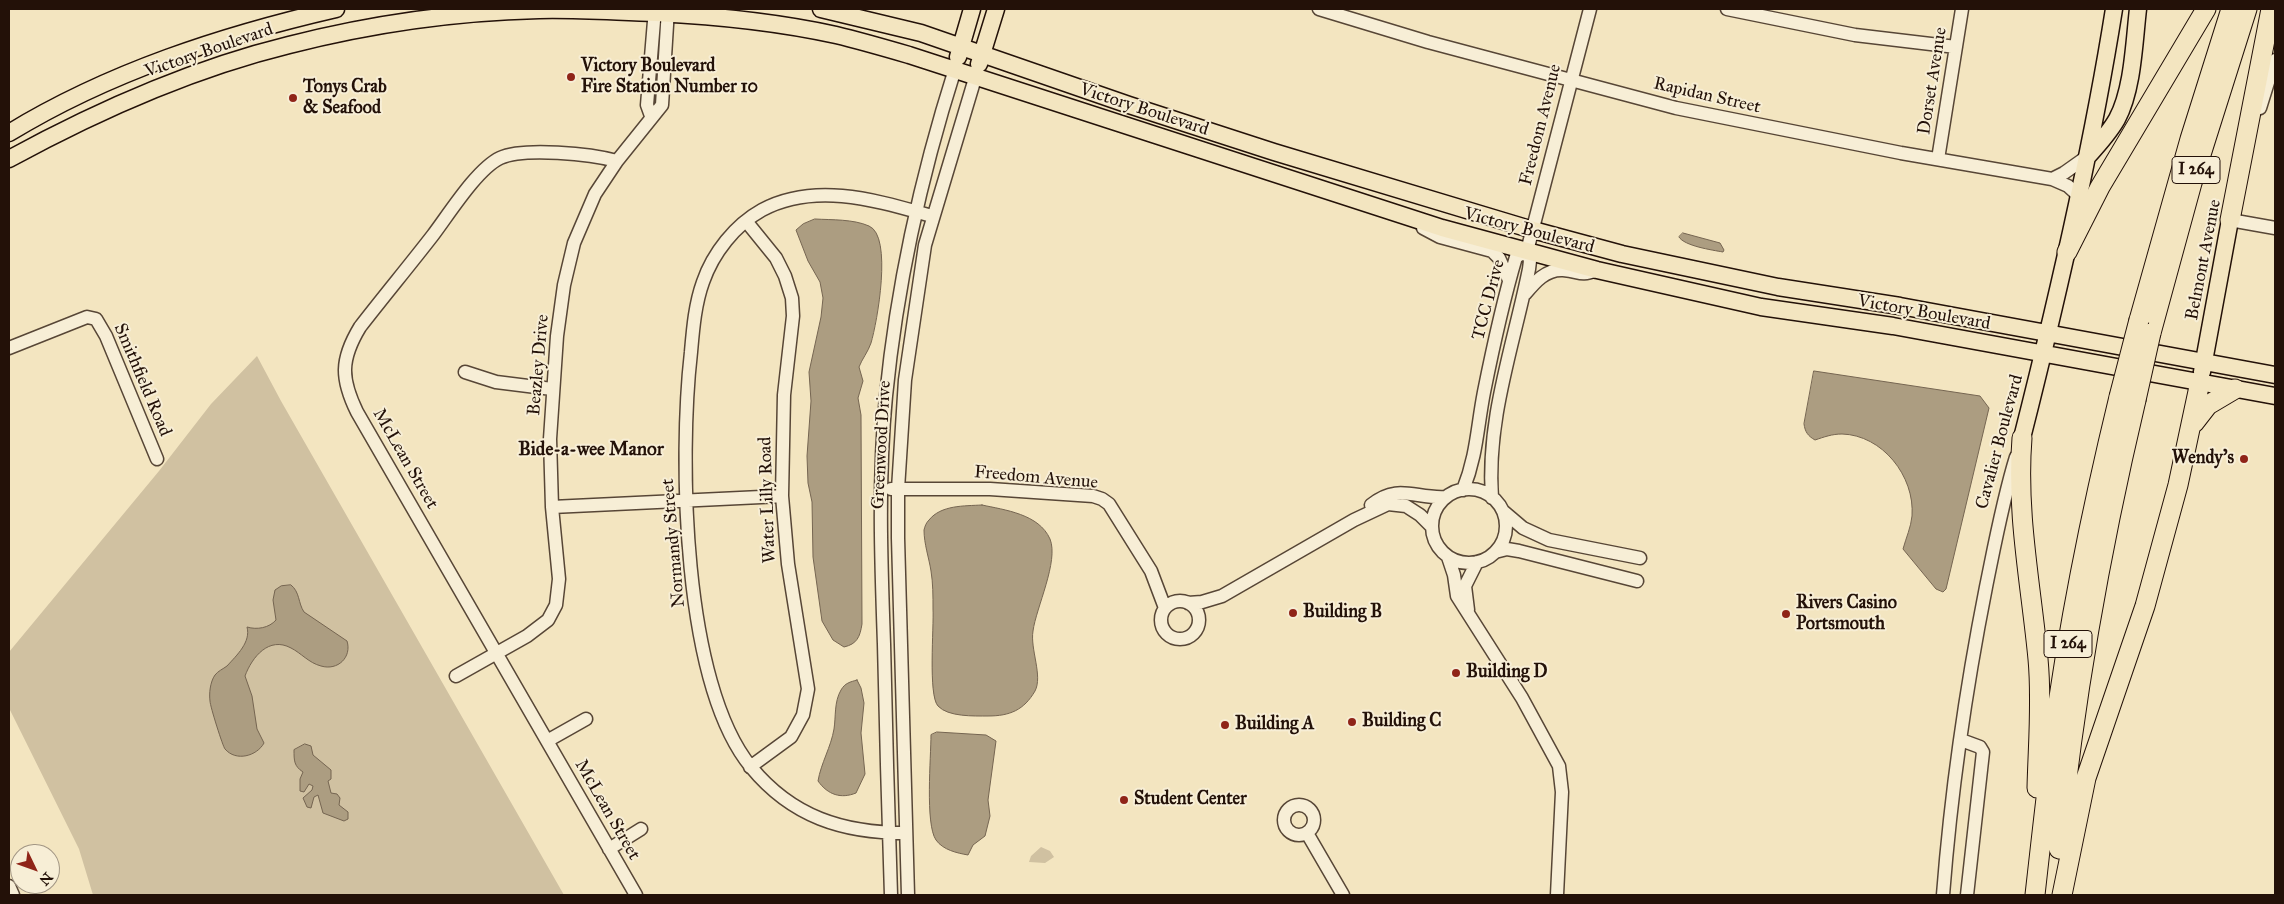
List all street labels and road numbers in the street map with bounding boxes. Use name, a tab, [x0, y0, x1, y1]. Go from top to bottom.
street label: Victory Boulevard	[142, 19, 276, 83]
street label: Dorset Avenue	[1914, 26, 1952, 136]
street label: Freedom Avenue	[1515, 62, 1567, 188]
street label: Rapidan Street	[1651, 73, 1763, 119]
street label: Victory Boulevard	[1077, 79, 1211, 141]
road number: I 264	[2172, 156, 2220, 184]
street label: Belmont Avenue	[2182, 198, 2226, 322]
street label: Victory Boulevard	[1461, 203, 1597, 259]
street label: TCC Drive	[1468, 257, 1510, 343]
street label: Victory Boulevard	[1856, 291, 1992, 335]
street label: Beazley Drive	[524, 314, 554, 416]
street label: Smithfield Road	[108, 320, 176, 440]
street label: Cavalier Boulevard	[1972, 372, 2028, 512]
street label: Greenwood Drive	[868, 380, 896, 510]
street label: McLean Street	[367, 405, 443, 513]
street label: Water Lilly Road	[755, 436, 781, 564]
street label: Freedom Avenue	[973, 462, 1099, 494]
street label: Normandy Street	[658, 478, 690, 608]
road number: I 264	[2044, 630, 2092, 658]
street label: McLean Street	[569, 756, 645, 864]

